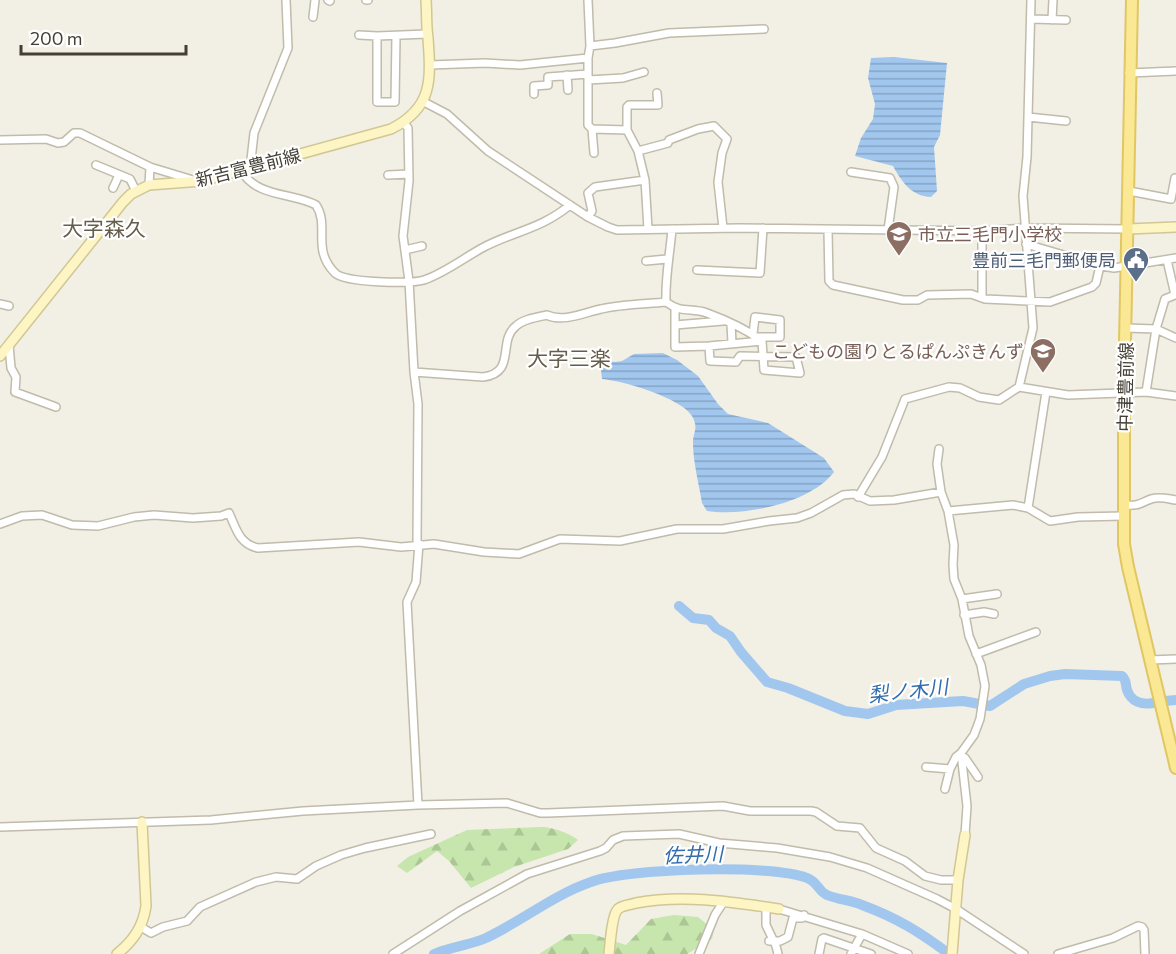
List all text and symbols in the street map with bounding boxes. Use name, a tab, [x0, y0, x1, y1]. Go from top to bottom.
scale bar	[21, 18, 186, 56]
text: 200 m	[30, 27, 83, 49]
street label: 新吉富豊前線	[193, 143, 303, 191]
district label: 大字森久	[62, 215, 146, 240]
school or university icon: 市立三毛門小学校	[884, 219, 914, 257]
place label: 市立三毛門小学校	[918, 223, 1062, 245]
public building icon: 豊前三毛門郵便局	[1121, 245, 1151, 283]
place label: 豊前三毛門郵便局	[972, 249, 1116, 271]
school or university icon: こどもの園りとるぱんぷきんず	[1028, 336, 1058, 374]
place label: こどもの園りとるぱんぷきんず	[772, 340, 1024, 362]
street label: 中津豊前線	[1113, 342, 1137, 432]
district label: 大字三楽	[527, 345, 611, 370]
water label: 梨ノ木川	[867, 674, 951, 706]
water label: 佐井川	[663, 841, 725, 867]

